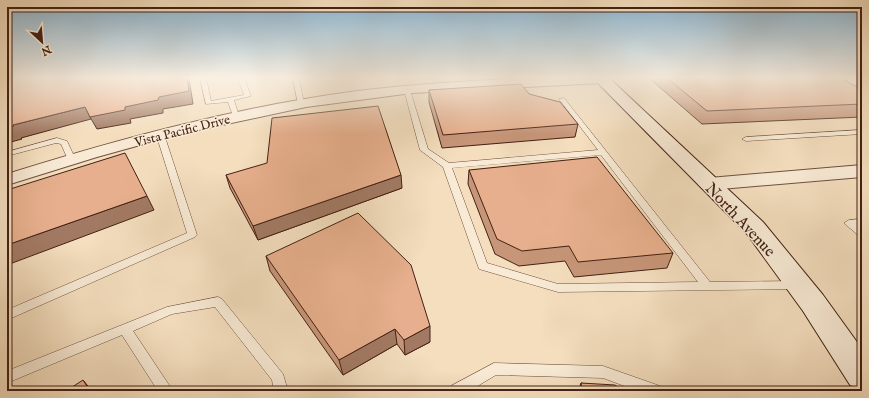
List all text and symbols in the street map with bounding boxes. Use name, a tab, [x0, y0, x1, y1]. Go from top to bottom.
north arrow	[22, 22, 62, 62]
text: N	[38, 41, 54, 59]
street label: Vista Pacific Drive	[132, 111, 232, 152]
street label: North Avenue	[700, 179, 779, 262]

